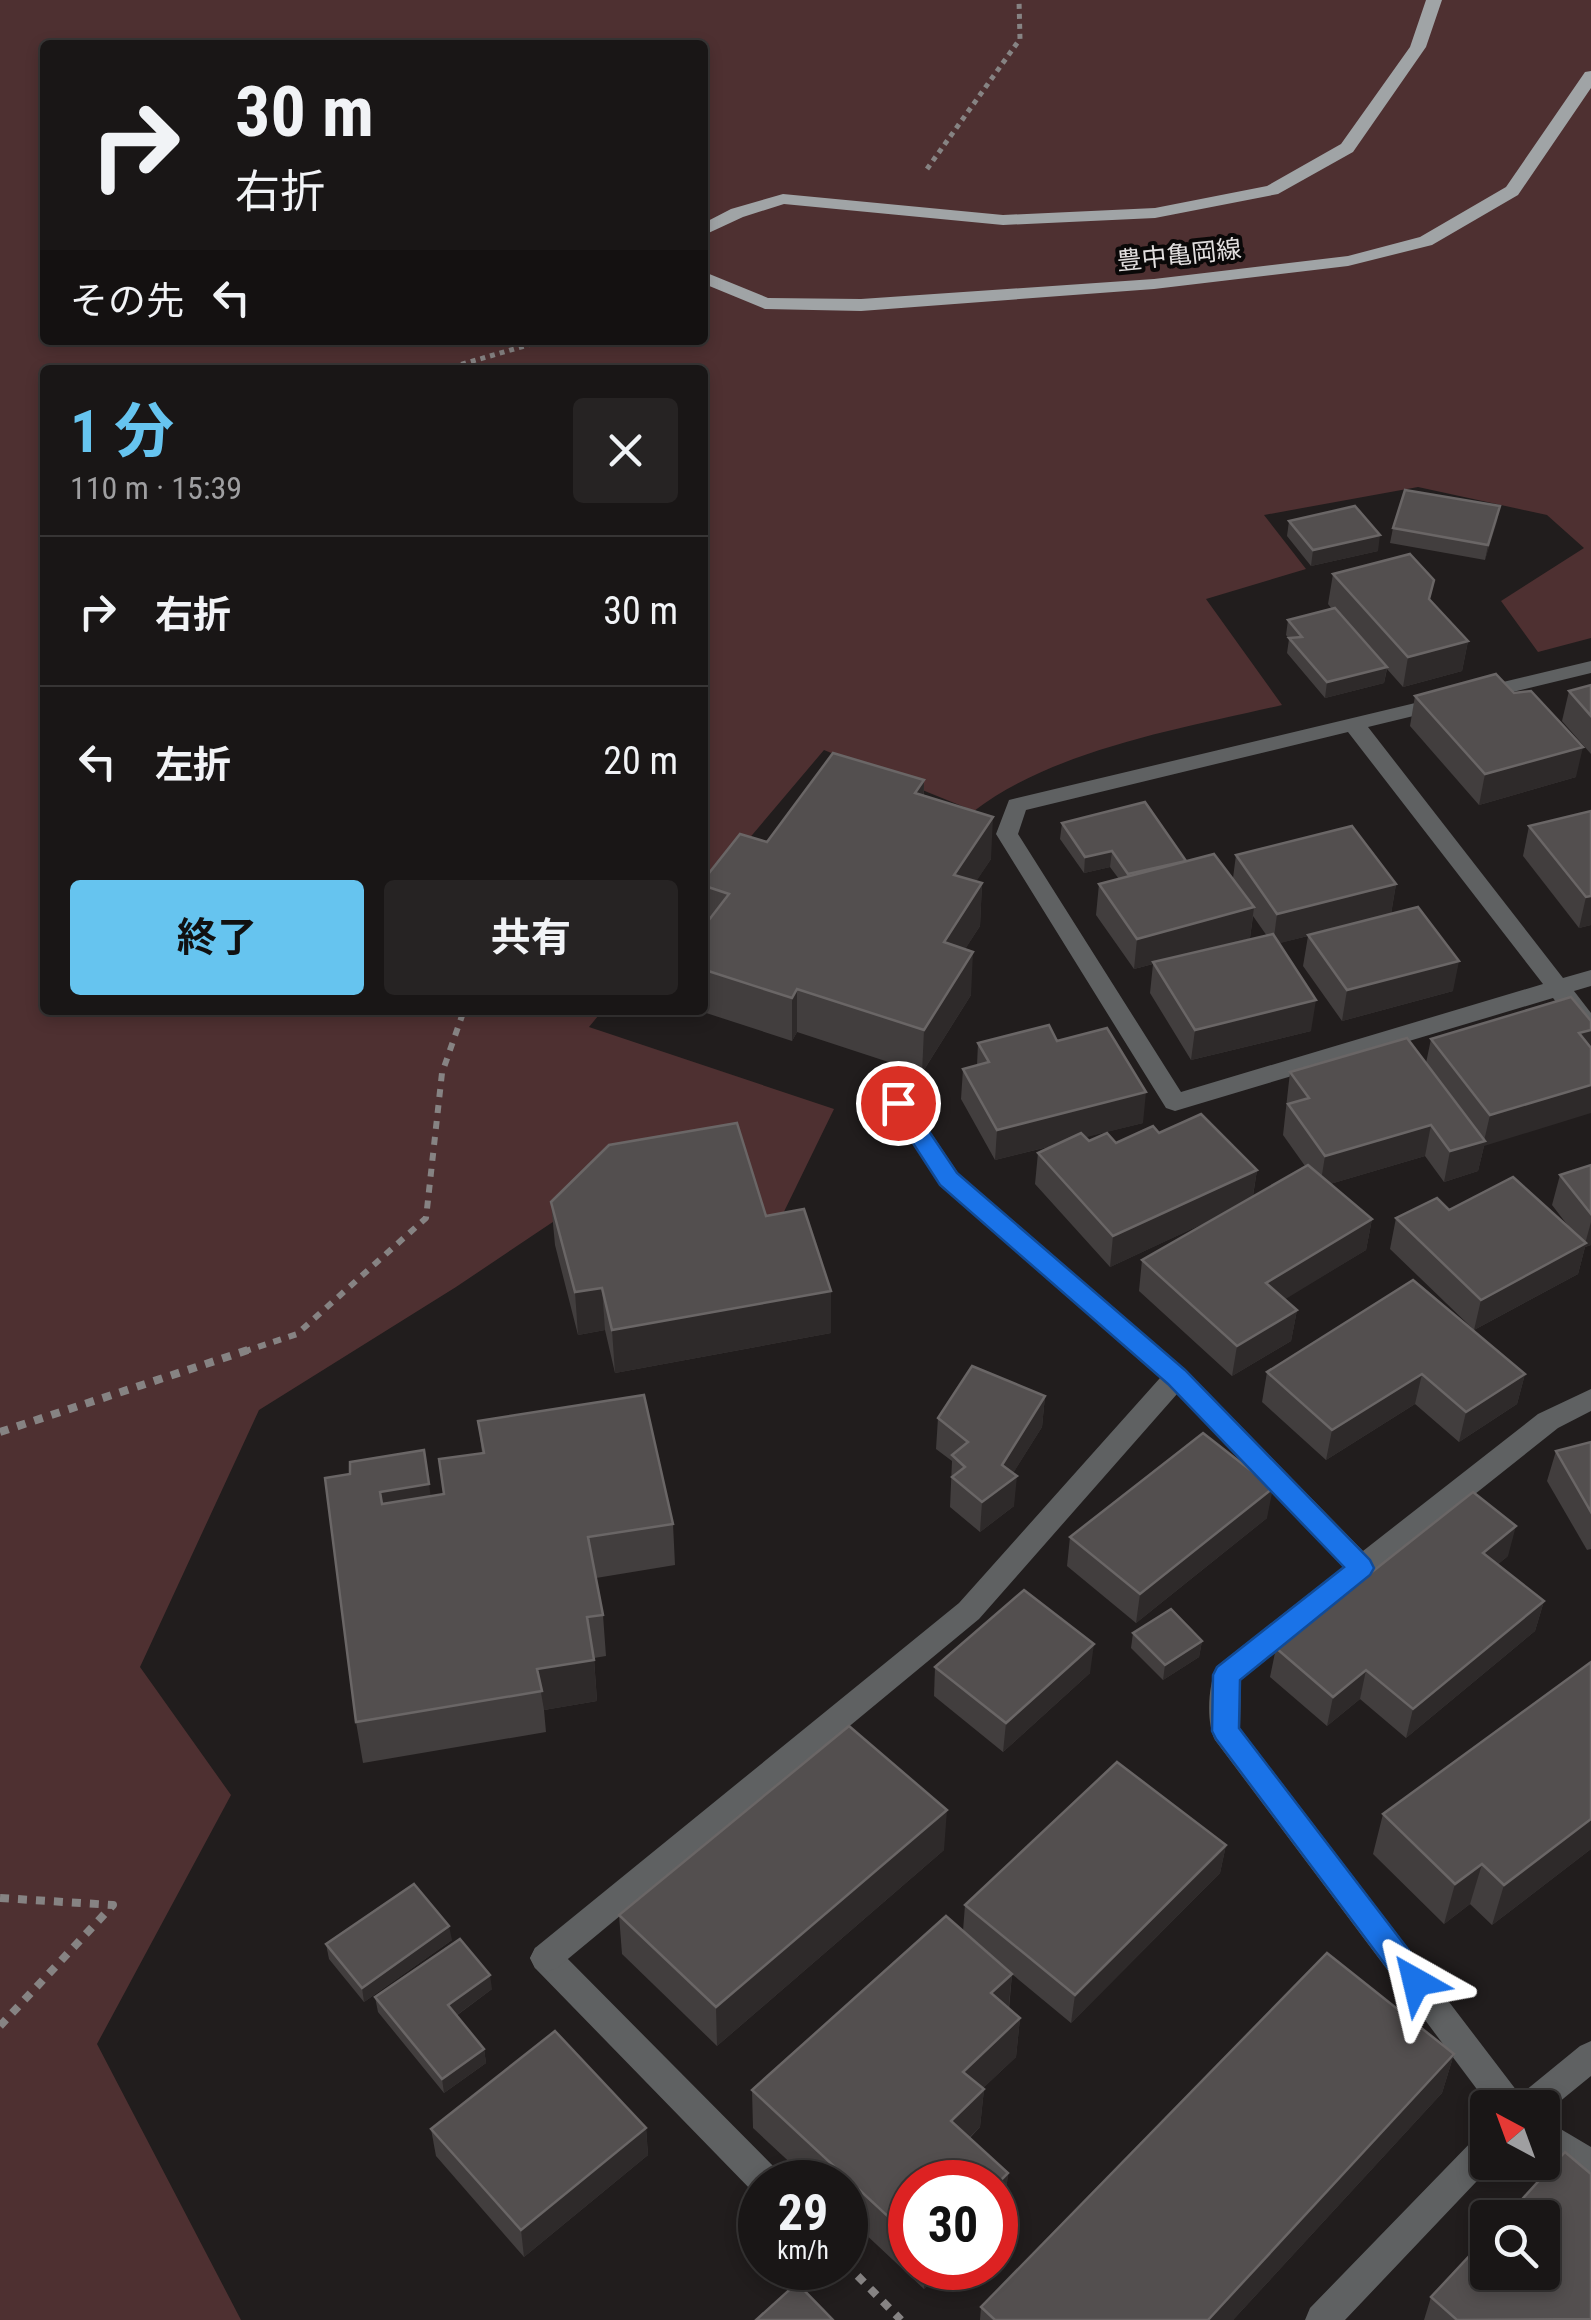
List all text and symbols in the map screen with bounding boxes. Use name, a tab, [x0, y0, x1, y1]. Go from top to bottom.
text: 30 m	[235, 71, 374, 153]
icon: right	[70, 80, 200, 210]
text: 右折	[235, 165, 325, 218]
street label: 豊中亀岡線	[1115, 234, 1243, 276]
icon: left	[204, 270, 259, 325]
text: その先	[70, 279, 184, 323]
text: 1 分	[70, 396, 174, 467]
button: close	[573, 398, 678, 503]
text: 110 m · 15:39	[70, 469, 242, 507]
icon: right	[70, 584, 125, 639]
text: 30 m	[603, 589, 678, 633]
text: 右折	[155, 593, 231, 637]
icon: left	[70, 734, 125, 789]
text: 20 m	[603, 739, 678, 783]
text: 左折	[155, 743, 231, 787]
button: 終了	[70, 880, 364, 995]
button: 共有	[384, 880, 678, 995]
pin	[856, 1061, 941, 1146]
icon: arrive	[871, 1076, 926, 1131]
position arrow	[1364, 1930, 1468, 2034]
north arrow	[1470, 2090, 1560, 2180]
map controls	[1470, 2090, 1560, 2290]
speed limit sign: 30	[888, 2160, 1018, 2290]
text: 29	[778, 2184, 828, 2242]
button: search	[1470, 2200, 1560, 2290]
text: km/h	[777, 2236, 829, 2265]

